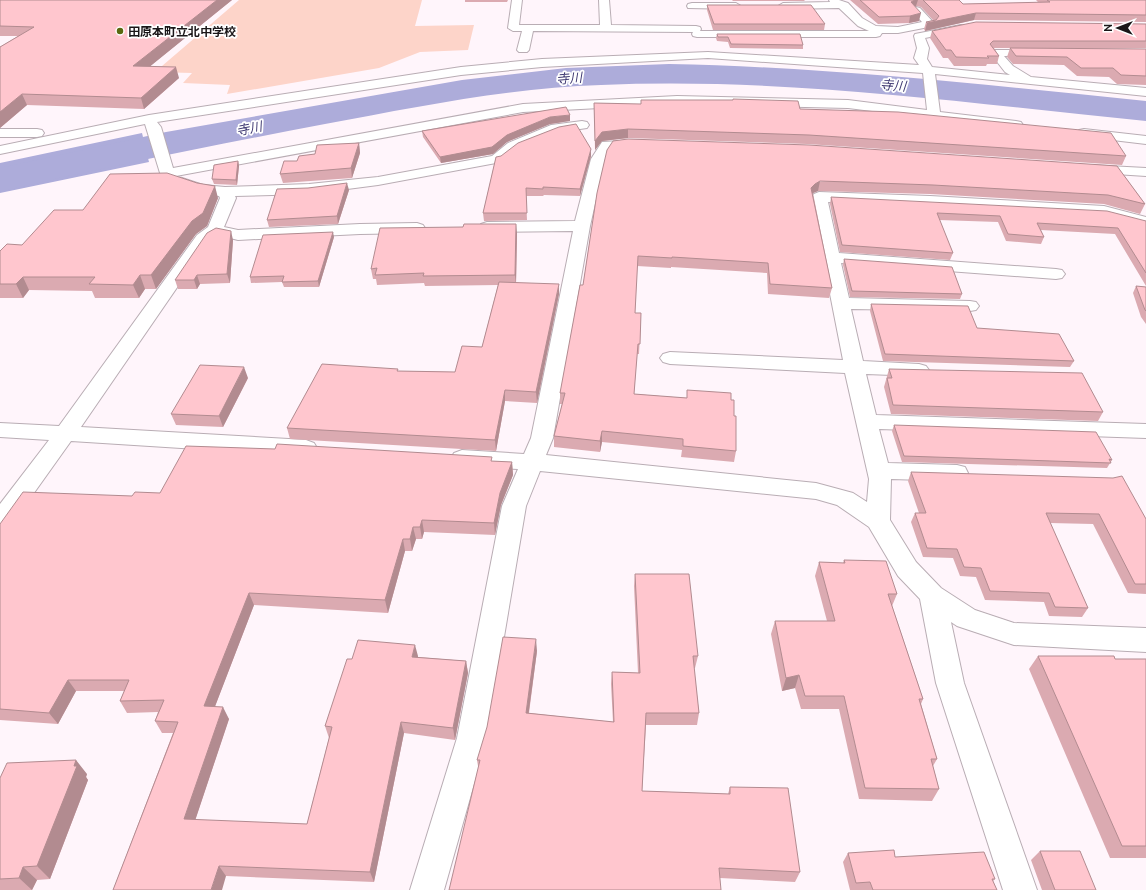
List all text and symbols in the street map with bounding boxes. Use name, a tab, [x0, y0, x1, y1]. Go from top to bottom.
north arrow	[1098, 8, 1138, 48]
text: N	[1102, 24, 1114, 32]
place label: 田原本町立北中学校	[128, 25, 236, 38]
marker: 田原本町立北中学校	[115, 26, 125, 36]
water label: 寺川	[555, 70, 585, 86]
water label: 寺川	[880, 77, 908, 93]
water label: 寺川	[235, 118, 265, 137]

